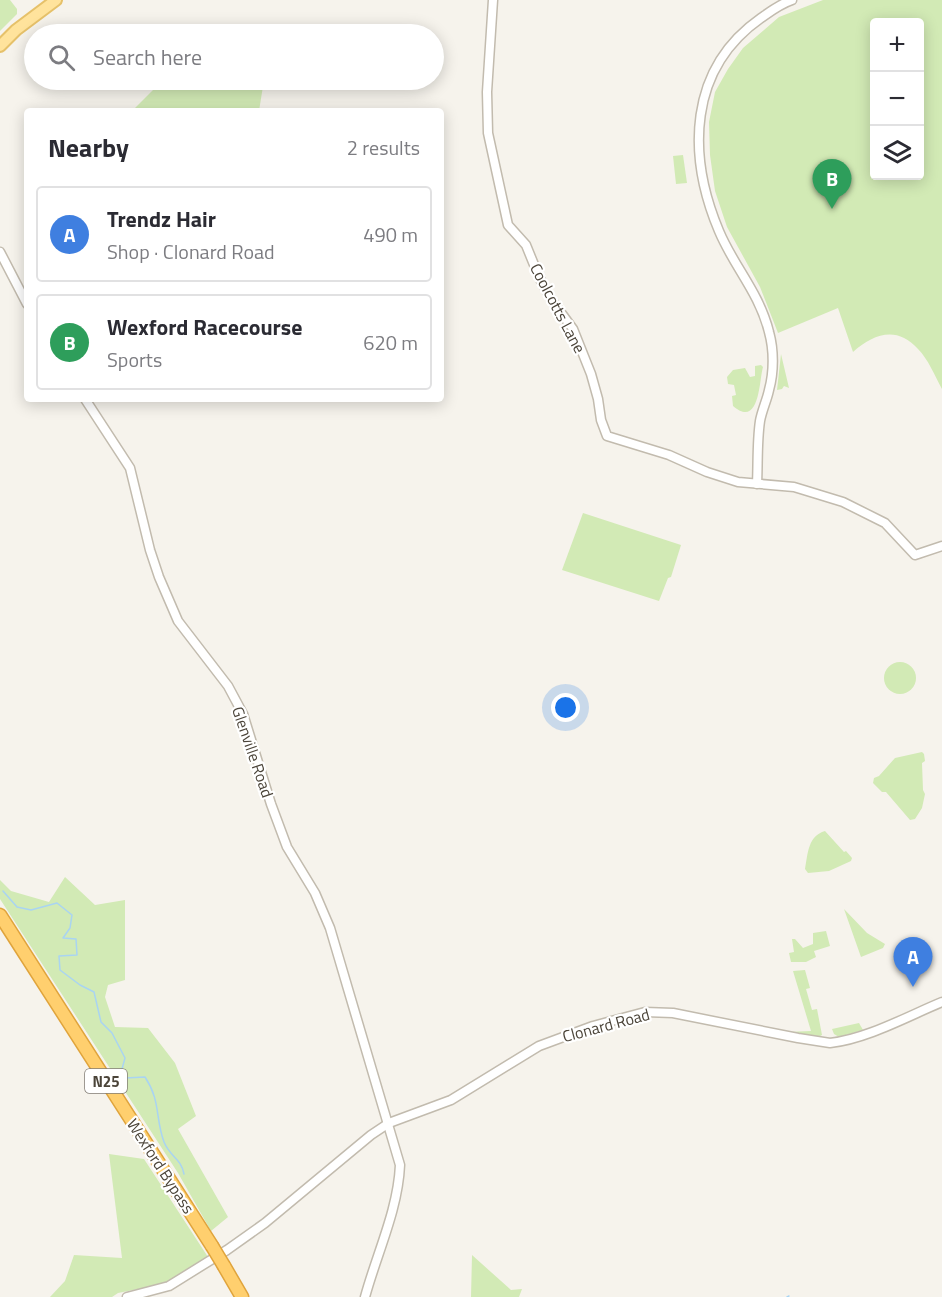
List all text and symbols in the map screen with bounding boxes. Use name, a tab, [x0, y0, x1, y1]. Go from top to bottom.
map controls	[870, 18, 924, 180]
button: +	[870, 18, 924, 72]
search box	[24, 24, 444, 90]
text: Search here	[93, 40, 202, 74]
icon: search	[45, 41, 78, 74]
button: −	[870, 72, 924, 126]
button: layers	[870, 126, 924, 180]
text: Nearby	[48, 128, 129, 167]
text: 2 results	[347, 132, 420, 163]
pin: B	[812, 160, 852, 209]
text: Trendz Hair	[107, 202, 216, 236]
text: A	[63, 219, 76, 250]
text: 490 m	[363, 219, 418, 250]
text: Shop · Clonard Road	[107, 236, 275, 267]
street label: Coolcotts Lane	[524, 259, 592, 357]
text: Wexford Racecourse	[107, 310, 302, 344]
text: B	[63, 327, 76, 358]
text: 620 m	[363, 327, 418, 358]
text: Sports	[107, 344, 162, 375]
your location	[551, 693, 580, 722]
street label: Glenville Road	[226, 703, 280, 801]
pin: A	[894, 938, 932, 987]
street label: Clonard Road	[560, 1002, 652, 1048]
road number: N25	[85, 1069, 127, 1093]
street label: Wexford Bypass	[121, 1114, 201, 1218]

